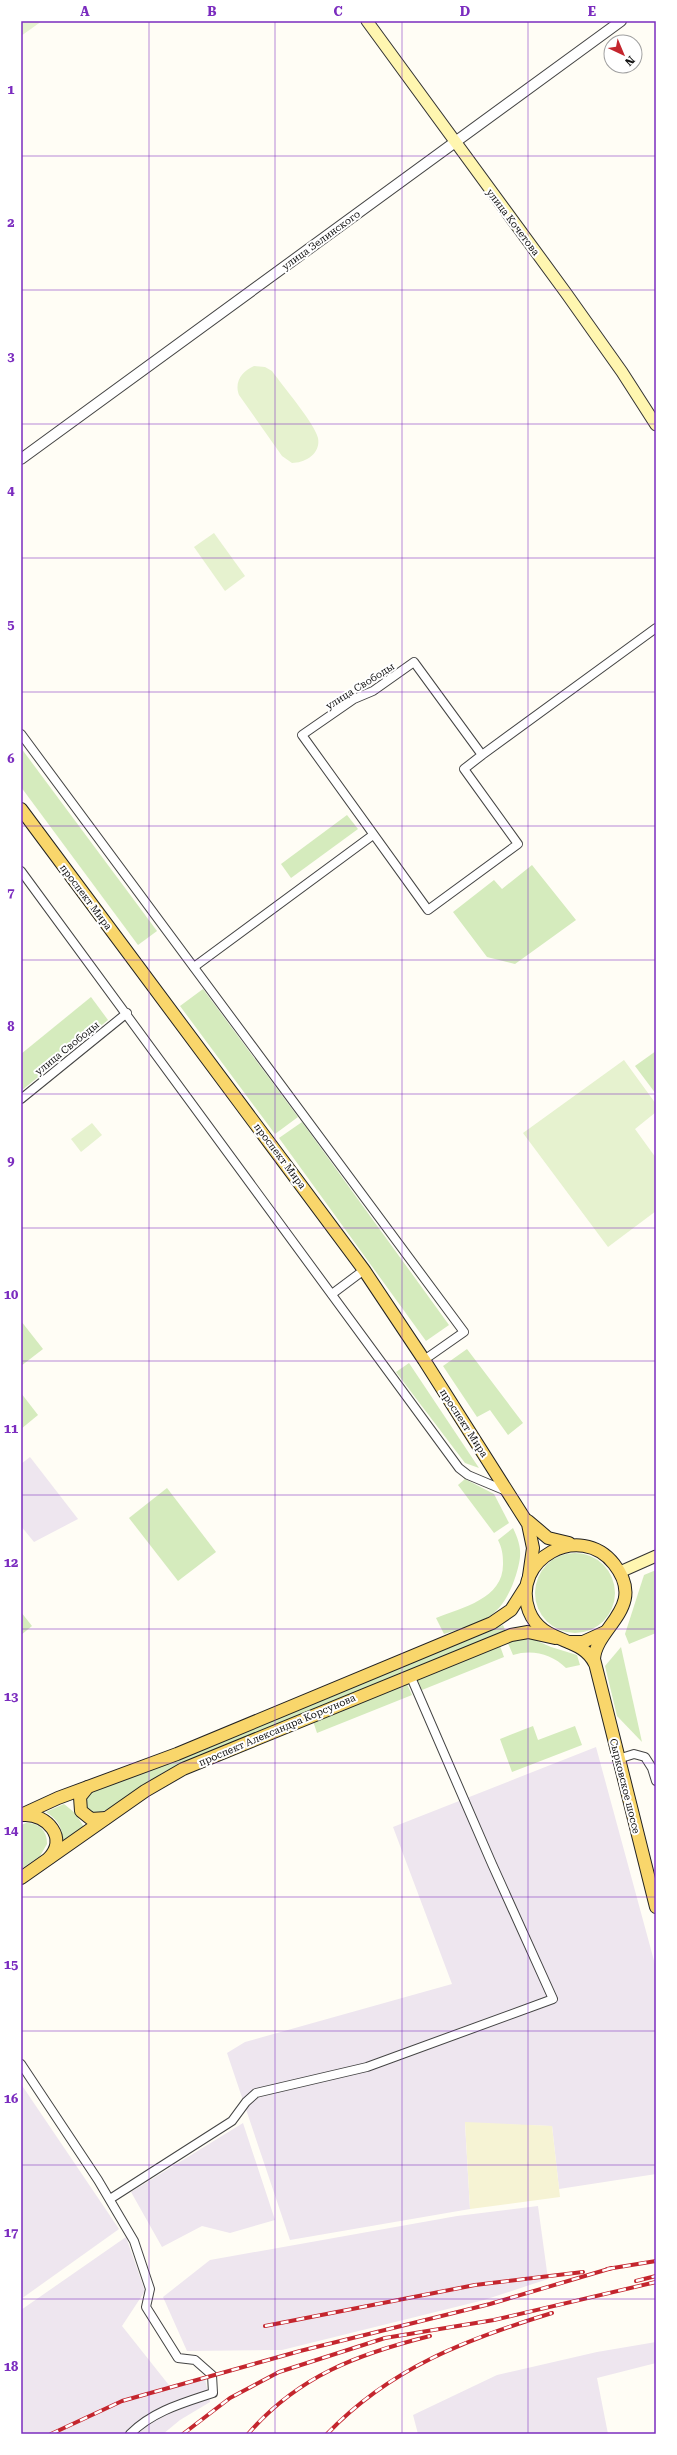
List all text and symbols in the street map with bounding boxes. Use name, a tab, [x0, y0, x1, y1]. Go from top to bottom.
text: A	[80, 4, 90, 19]
text: B	[207, 4, 217, 19]
text: C	[333, 4, 343, 19]
text: D	[460, 4, 470, 19]
text: E	[588, 4, 596, 19]
north arrow	[603, 34, 643, 74]
text: N	[622, 53, 637, 69]
text: 1	[7, 82, 15, 97]
street label: улица Кочетова	[484, 187, 542, 258]
street label: улица Зелинского	[280, 208, 362, 272]
text: 2	[7, 215, 15, 230]
text: 3	[7, 349, 15, 364]
text: 4	[7, 483, 15, 498]
text: 5	[7, 617, 15, 632]
street label: улица Свободы	[324, 660, 396, 712]
text: 6	[7, 751, 15, 766]
street label: проспект Мира	[58, 862, 115, 932]
text: 7	[7, 885, 15, 900]
text: 8	[7, 1019, 15, 1034]
street label: улица Свободы	[33, 1019, 101, 1077]
street label: проспект Мира	[252, 1121, 309, 1191]
text: 9	[7, 1153, 15, 1168]
text: 10	[4, 1287, 18, 1302]
street label: проспект Мира	[438, 1387, 490, 1460]
text: 11	[4, 1421, 18, 1436]
text: 12	[4, 1555, 18, 1570]
text: 13	[4, 1689, 18, 1704]
street label: проспект Александра Корсунова	[197, 1692, 358, 1768]
street label: Сырковское шоссе	[608, 1737, 642, 1835]
text: 14	[4, 1823, 19, 1838]
text: 15	[4, 1957, 18, 1972]
text: 16	[4, 2091, 18, 2106]
text: 17	[4, 2225, 18, 2240]
text: 18	[4, 2359, 19, 2374]

